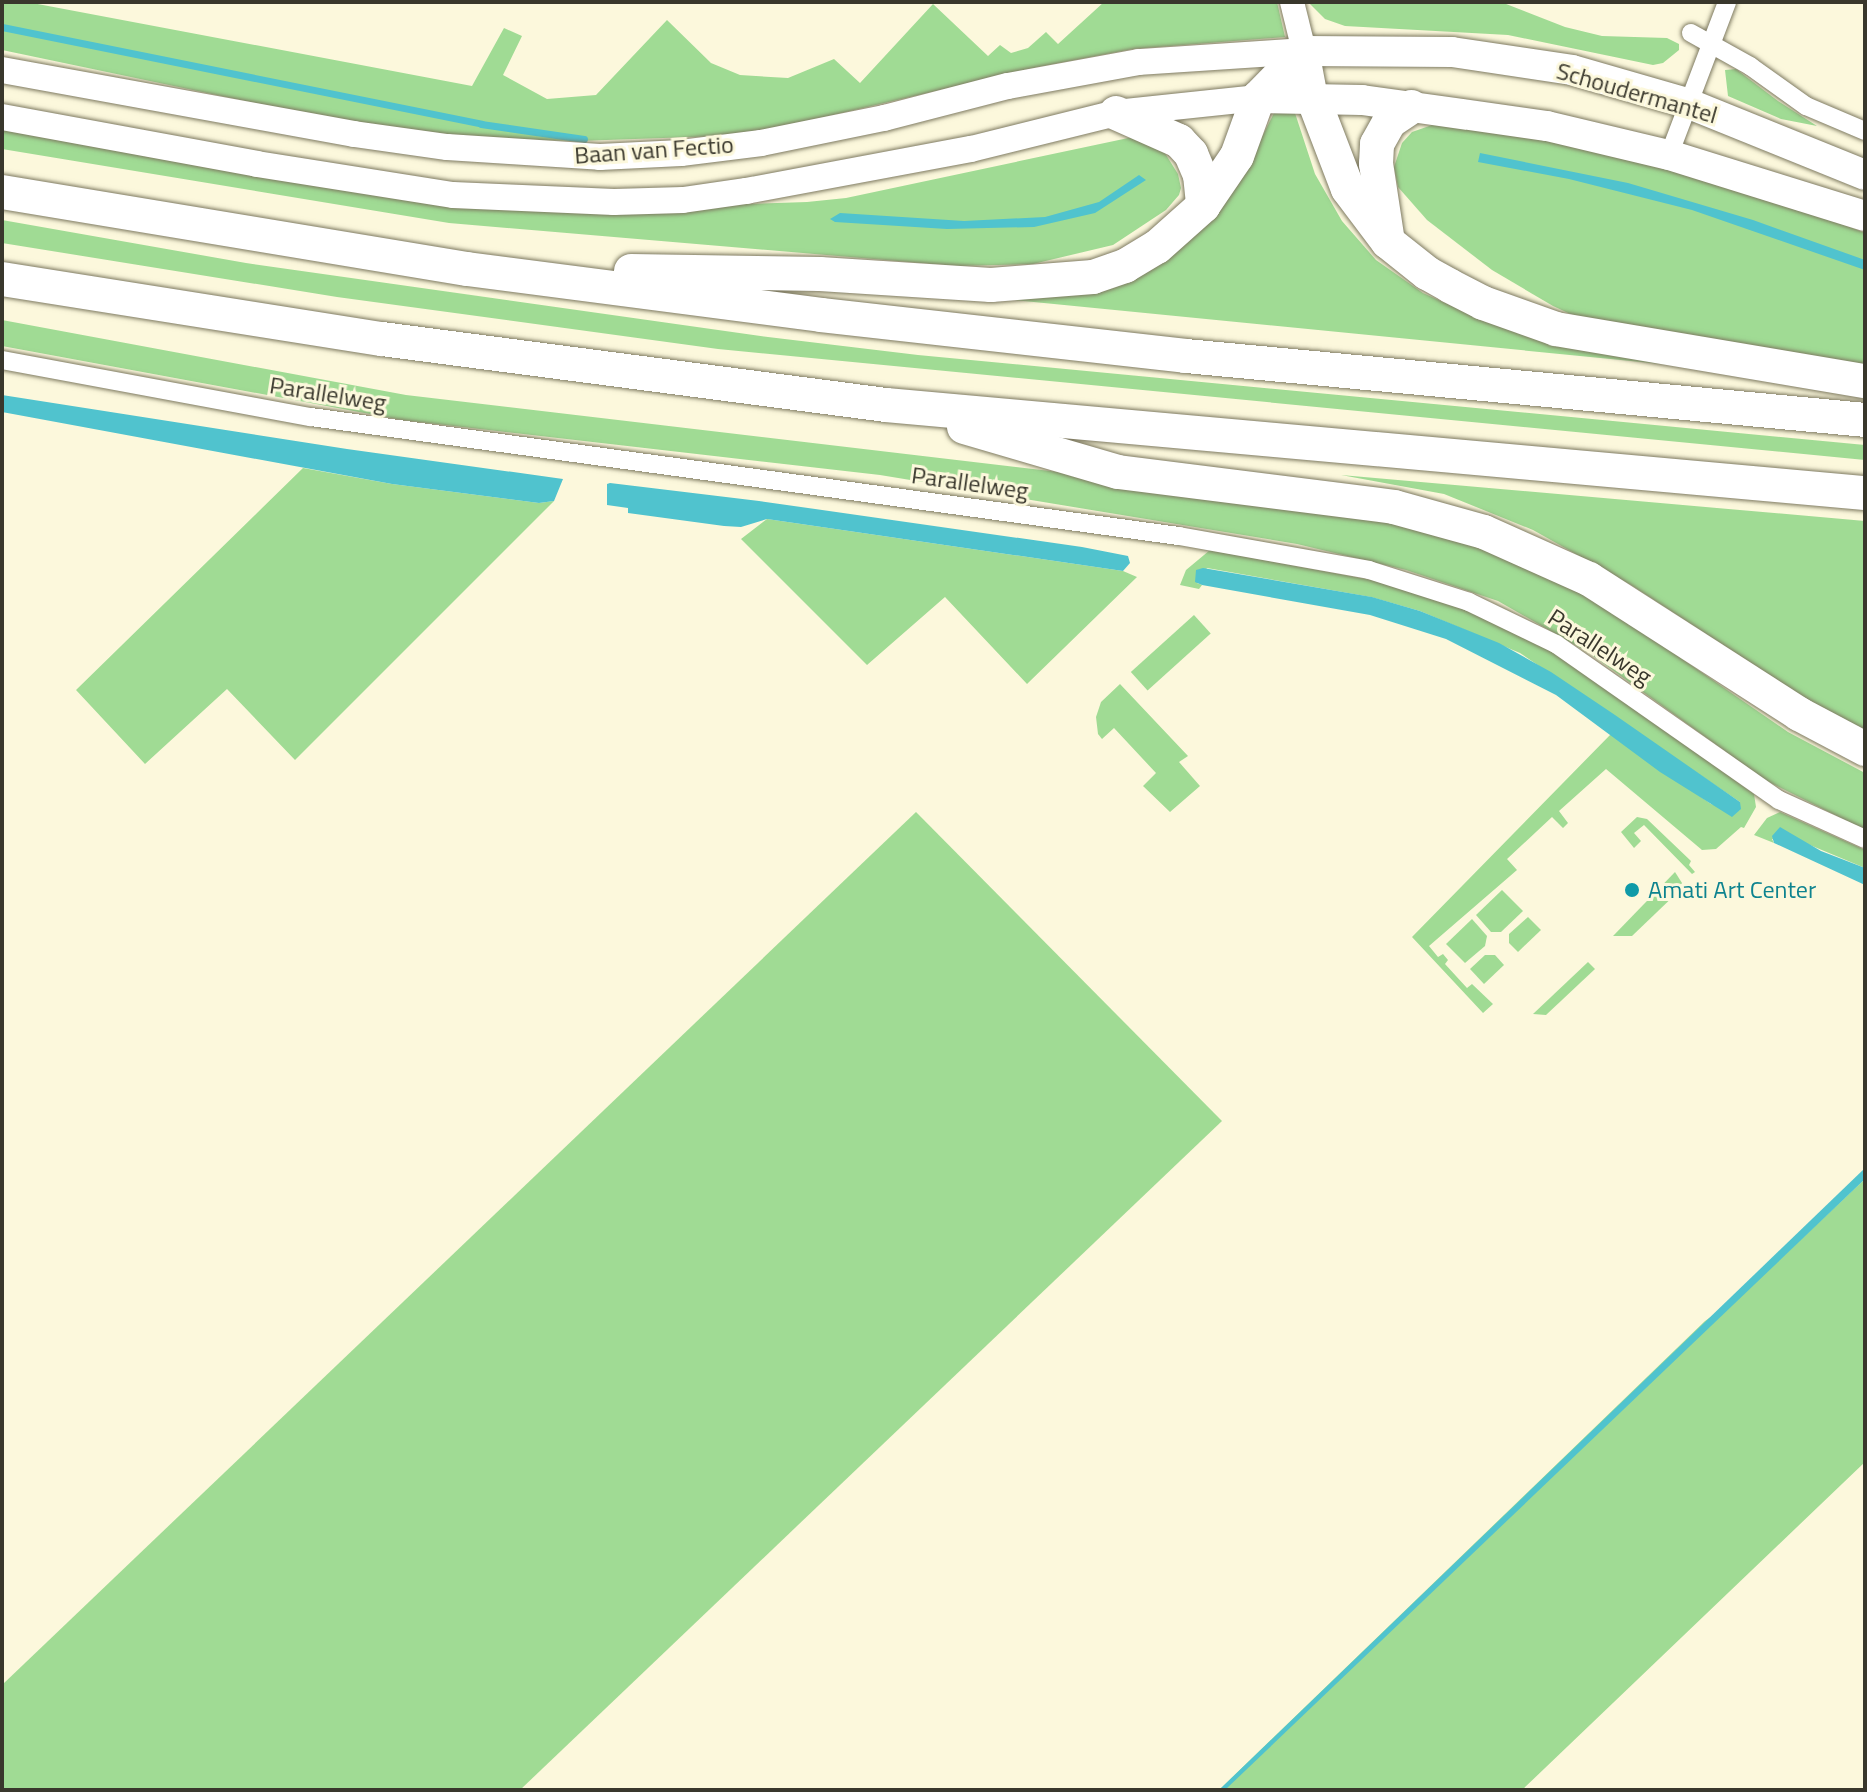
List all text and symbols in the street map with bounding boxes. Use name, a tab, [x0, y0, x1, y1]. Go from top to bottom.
street label: Schoudermantel	[1553, 56, 1721, 130]
street label: Baan van Fectio	[573, 130, 735, 170]
street label: Parallelweg	[268, 371, 388, 417]
street label: Parallelweg	[910, 461, 1030, 505]
street label: Parallelweg	[1543, 603, 1657, 691]
place label: Amati Art Center	[1648, 876, 1816, 904]
marker: Amati Art Center	[1623, 881, 1641, 899]

